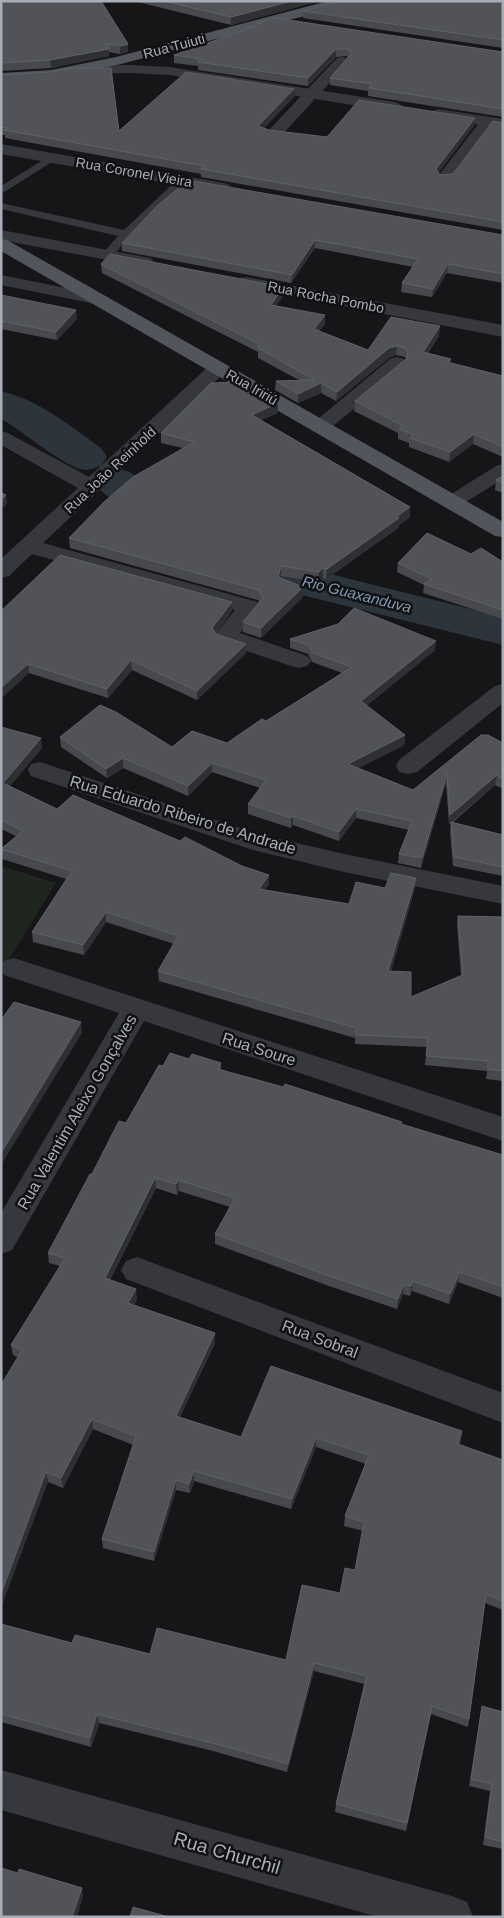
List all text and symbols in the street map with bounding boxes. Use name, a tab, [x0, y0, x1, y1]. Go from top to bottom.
street label: Rua Tuiuti	[141, 30, 207, 62]
street label: Rua Coronel Vieira	[74, 154, 194, 190]
street label: Rua Rocha Pombo	[266, 278, 386, 316]
street label: Rua Iririú	[223, 366, 281, 408]
street label: Rua João Reinhold	[61, 424, 159, 516]
water label: Rio Guaxanduva	[301, 572, 413, 616]
street label: Rua Eduardo Ribeiro de Andrade	[68, 772, 298, 858]
street label: Rua Valentim Aleixo Gonçalves	[14, 1012, 140, 1212]
street label: Rua Soure	[220, 1029, 298, 1069]
street label: Rua Sobral	[280, 1317, 360, 1361]
street label: Rua Churchil	[171, 1828, 283, 1878]

